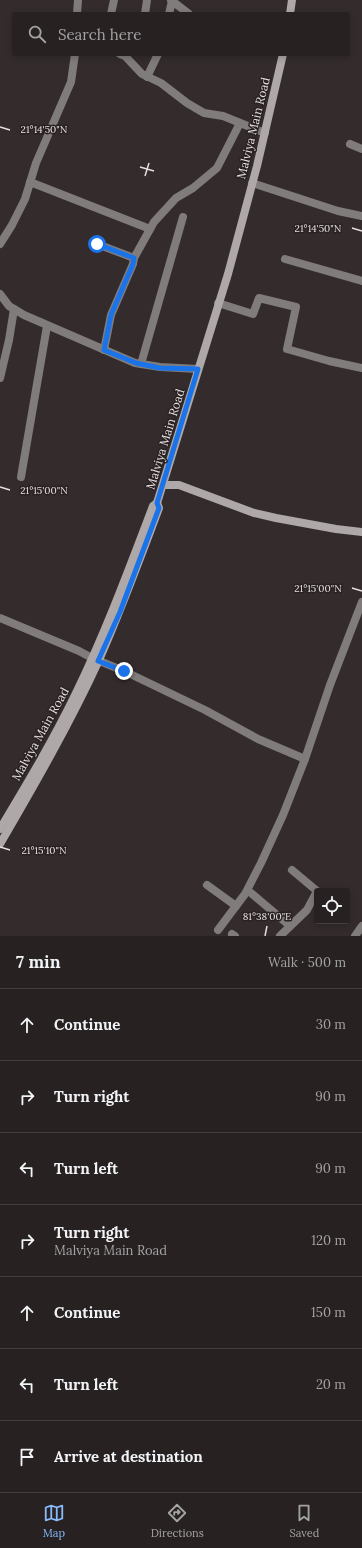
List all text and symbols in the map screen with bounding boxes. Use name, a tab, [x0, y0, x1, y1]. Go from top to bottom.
search box	[12, 12, 350, 56]
icon: search	[26, 23, 48, 45]
text: Search here	[58, 25, 141, 44]
street label: Malviya Main Road	[233, 76, 273, 180]
text: 21°14'50"N	[21, 123, 68, 136]
text: 21°14'50"N	[295, 222, 342, 235]
route start	[88, 235, 106, 253]
street label: Malviya Main Road	[143, 387, 187, 491]
text: 21°15'00"N	[20, 484, 68, 497]
text: 21°15'00"N	[294, 582, 342, 595]
route end	[115, 662, 133, 680]
street label: Malviya Main Road	[8, 685, 72, 783]
text: 21°15'10"N	[21, 844, 67, 857]
map controls	[314, 888, 350, 924]
button: locate	[314, 888, 350, 924]
text: 81°38'00"E	[243, 910, 291, 923]
text: 7 min	[16, 951, 61, 973]
text: Walk · 500 m	[268, 954, 346, 971]
icon: ahead	[16, 1014, 38, 1036]
text: Continue	[54, 1015, 120, 1034]
text: 30 m	[316, 1016, 346, 1033]
icon: right	[16, 1086, 38, 1108]
text: Turn right	[54, 1087, 130, 1106]
text: 90 m	[315, 1088, 346, 1105]
icon: left	[16, 1158, 38, 1180]
text: Turn left	[54, 1159, 118, 1178]
text: 90 m	[315, 1160, 346, 1177]
text: Turn right	[54, 1223, 130, 1242]
icon: right	[16, 1230, 38, 1252]
text: 120 m	[311, 1232, 346, 1249]
text: Malviya Main Road	[54, 1242, 167, 1259]
icon: ahead	[16, 1302, 38, 1324]
text: Continue	[54, 1303, 120, 1322]
text: 150 m	[311, 1304, 346, 1321]
icon: left	[16, 1374, 38, 1396]
text: Turn left	[54, 1375, 118, 1394]
text: 20 m	[316, 1376, 346, 1393]
icon: arrive	[16, 1446, 38, 1468]
text: Arrive at destination	[54, 1447, 203, 1466]
tab: Map	[43, 1502, 65, 1540]
tab: Directions	[151, 1502, 204, 1540]
tab: Saved	[289, 1502, 319, 1540]

